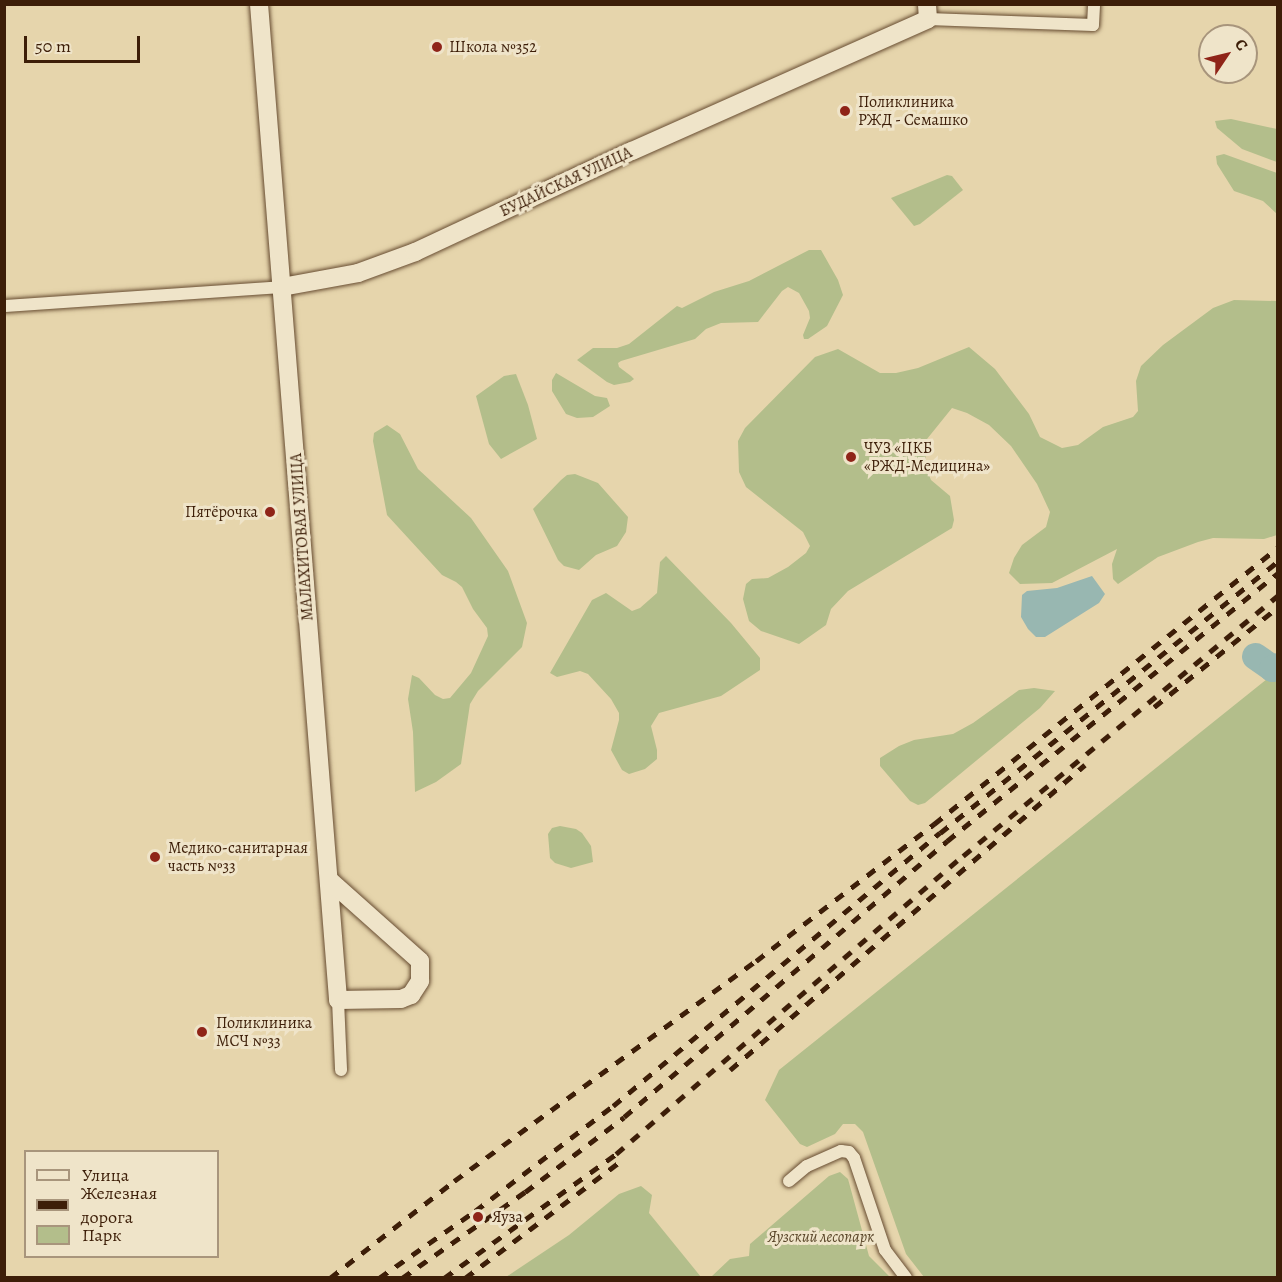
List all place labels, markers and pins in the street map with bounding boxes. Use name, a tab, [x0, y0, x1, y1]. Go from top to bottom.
place label: Школа №352	[449, 37, 537, 57]
marker: Школа №352	[430, 40, 444, 54]
place label: Поликлиника РЖД - Семашко	[858, 92, 969, 130]
marker: Поликлиника РЖД - Семашко	[836, 102, 854, 120]
place label: ЧУЗ «ЦКБ «РЖД-Медицина»	[864, 438, 990, 476]
marker: ЧУЗ «ЦКБ «РЖД-Медицина»	[842, 448, 860, 466]
place label: Пятёрочка	[185, 502, 258, 522]
marker: Пятёрочка	[263, 505, 277, 519]
place label: Медико-санитарная часть №33	[168, 838, 308, 876]
marker: Медико-санитарная часть №33	[146, 848, 164, 866]
place label: Поликлиника МСЧ №33	[216, 1013, 312, 1051]
marker: Поликлиника МСЧ №33	[193, 1023, 211, 1041]
place label: Яуза	[492, 1207, 523, 1227]
marker: Яуза	[469, 1208, 487, 1226]

